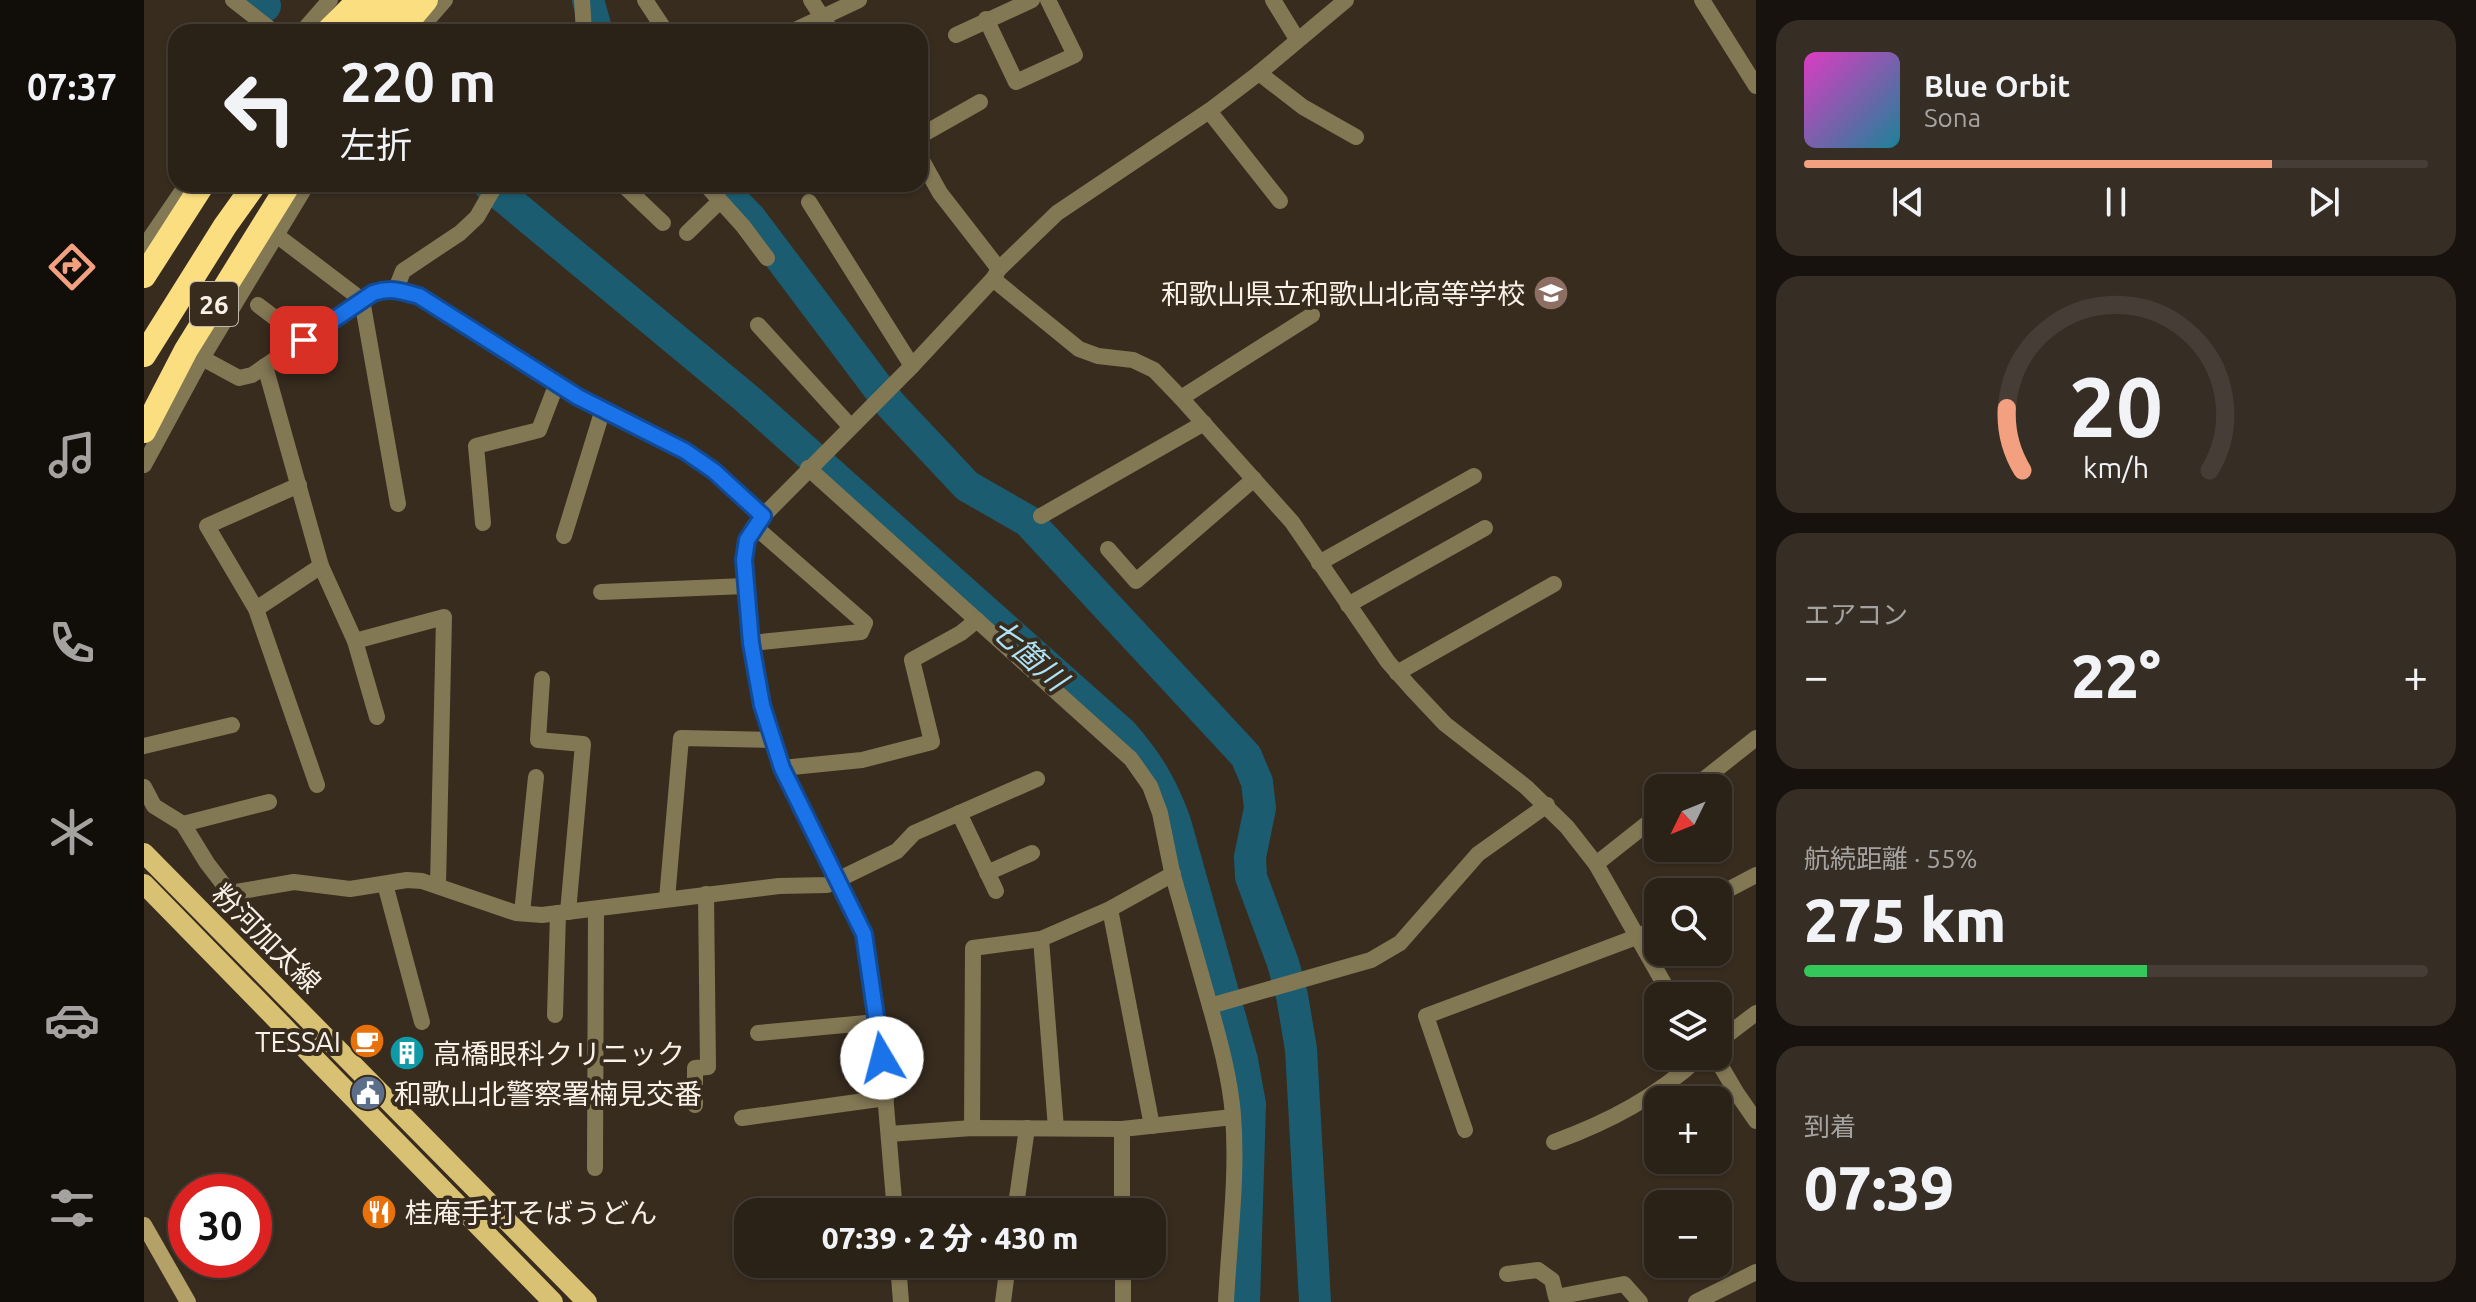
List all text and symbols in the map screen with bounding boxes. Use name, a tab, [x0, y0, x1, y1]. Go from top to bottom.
text: 220 m	[340, 50, 496, 113]
icon: left	[208, 56, 312, 160]
text: 07:37	[27, 66, 117, 107]
text: Blue Orbit	[1924, 69, 2070, 103]
text: Sona	[1924, 103, 1981, 132]
text: 左折	[340, 124, 412, 165]
icon: previous	[1886, 180, 1930, 224]
icon: pause	[2094, 180, 2138, 224]
icon: next	[2302, 180, 2346, 224]
icon: directions	[44, 239, 100, 295]
school or university icon: 和歌山県立和歌山北高等学校	[1532, 274, 1570, 312]
place label: 和歌山県立和歌山北高等学校	[1161, 278, 1525, 309]
road number: 26	[190, 282, 238, 326]
pin	[270, 306, 338, 374]
icon: arrive	[282, 318, 326, 362]
text: 20	[2069, 358, 2163, 452]
icon: music	[44, 427, 100, 483]
text: km/h	[2083, 451, 2149, 483]
text: エアコン	[1804, 600, 1908, 629]
water label: 七箇川	[984, 611, 1076, 699]
icon: phone	[44, 615, 100, 671]
text: 22°	[2071, 642, 2161, 709]
text: −	[1804, 651, 1829, 700]
text: +	[2403, 651, 2428, 700]
north arrow	[1644, 774, 1732, 862]
map controls	[1644, 774, 1732, 1278]
icon: climate	[44, 804, 100, 860]
text: 航続距離 · 55%	[1804, 844, 1978, 873]
street label: 粉河加太線	[207, 878, 327, 998]
button: search	[1644, 878, 1732, 966]
text: 275 km	[1804, 886, 2006, 953]
button: layers	[1644, 982, 1732, 1070]
icon: car	[44, 992, 100, 1048]
position arrow	[840, 1016, 924, 1100]
cafe icon: TESSAI	[348, 1022, 386, 1060]
place label: TESSAI	[255, 1026, 341, 1057]
building icon: 高橋眼科クリニック	[388, 1034, 426, 1072]
place label: 高橋眼科クリニック	[433, 1038, 685, 1069]
public building icon: 和歌山北警察署楠見交番	[349, 1074, 387, 1112]
place label: 和歌山北警察署楠見交番	[394, 1078, 702, 1109]
button: +	[1644, 1086, 1732, 1174]
text: 到着	[1804, 1112, 1856, 1141]
text: 07:39	[1804, 1154, 1954, 1221]
speed limit sign: 30	[168, 1174, 272, 1278]
icon: filters	[44, 1180, 100, 1236]
button: −	[1644, 1190, 1732, 1278]
restaurant icon: 桂庵手打そばうどん	[360, 1193, 398, 1231]
place label: 桂庵手打そばうどん	[405, 1197, 657, 1228]
text: 07:39 · 2 分 · 430 m	[822, 1221, 1078, 1255]

